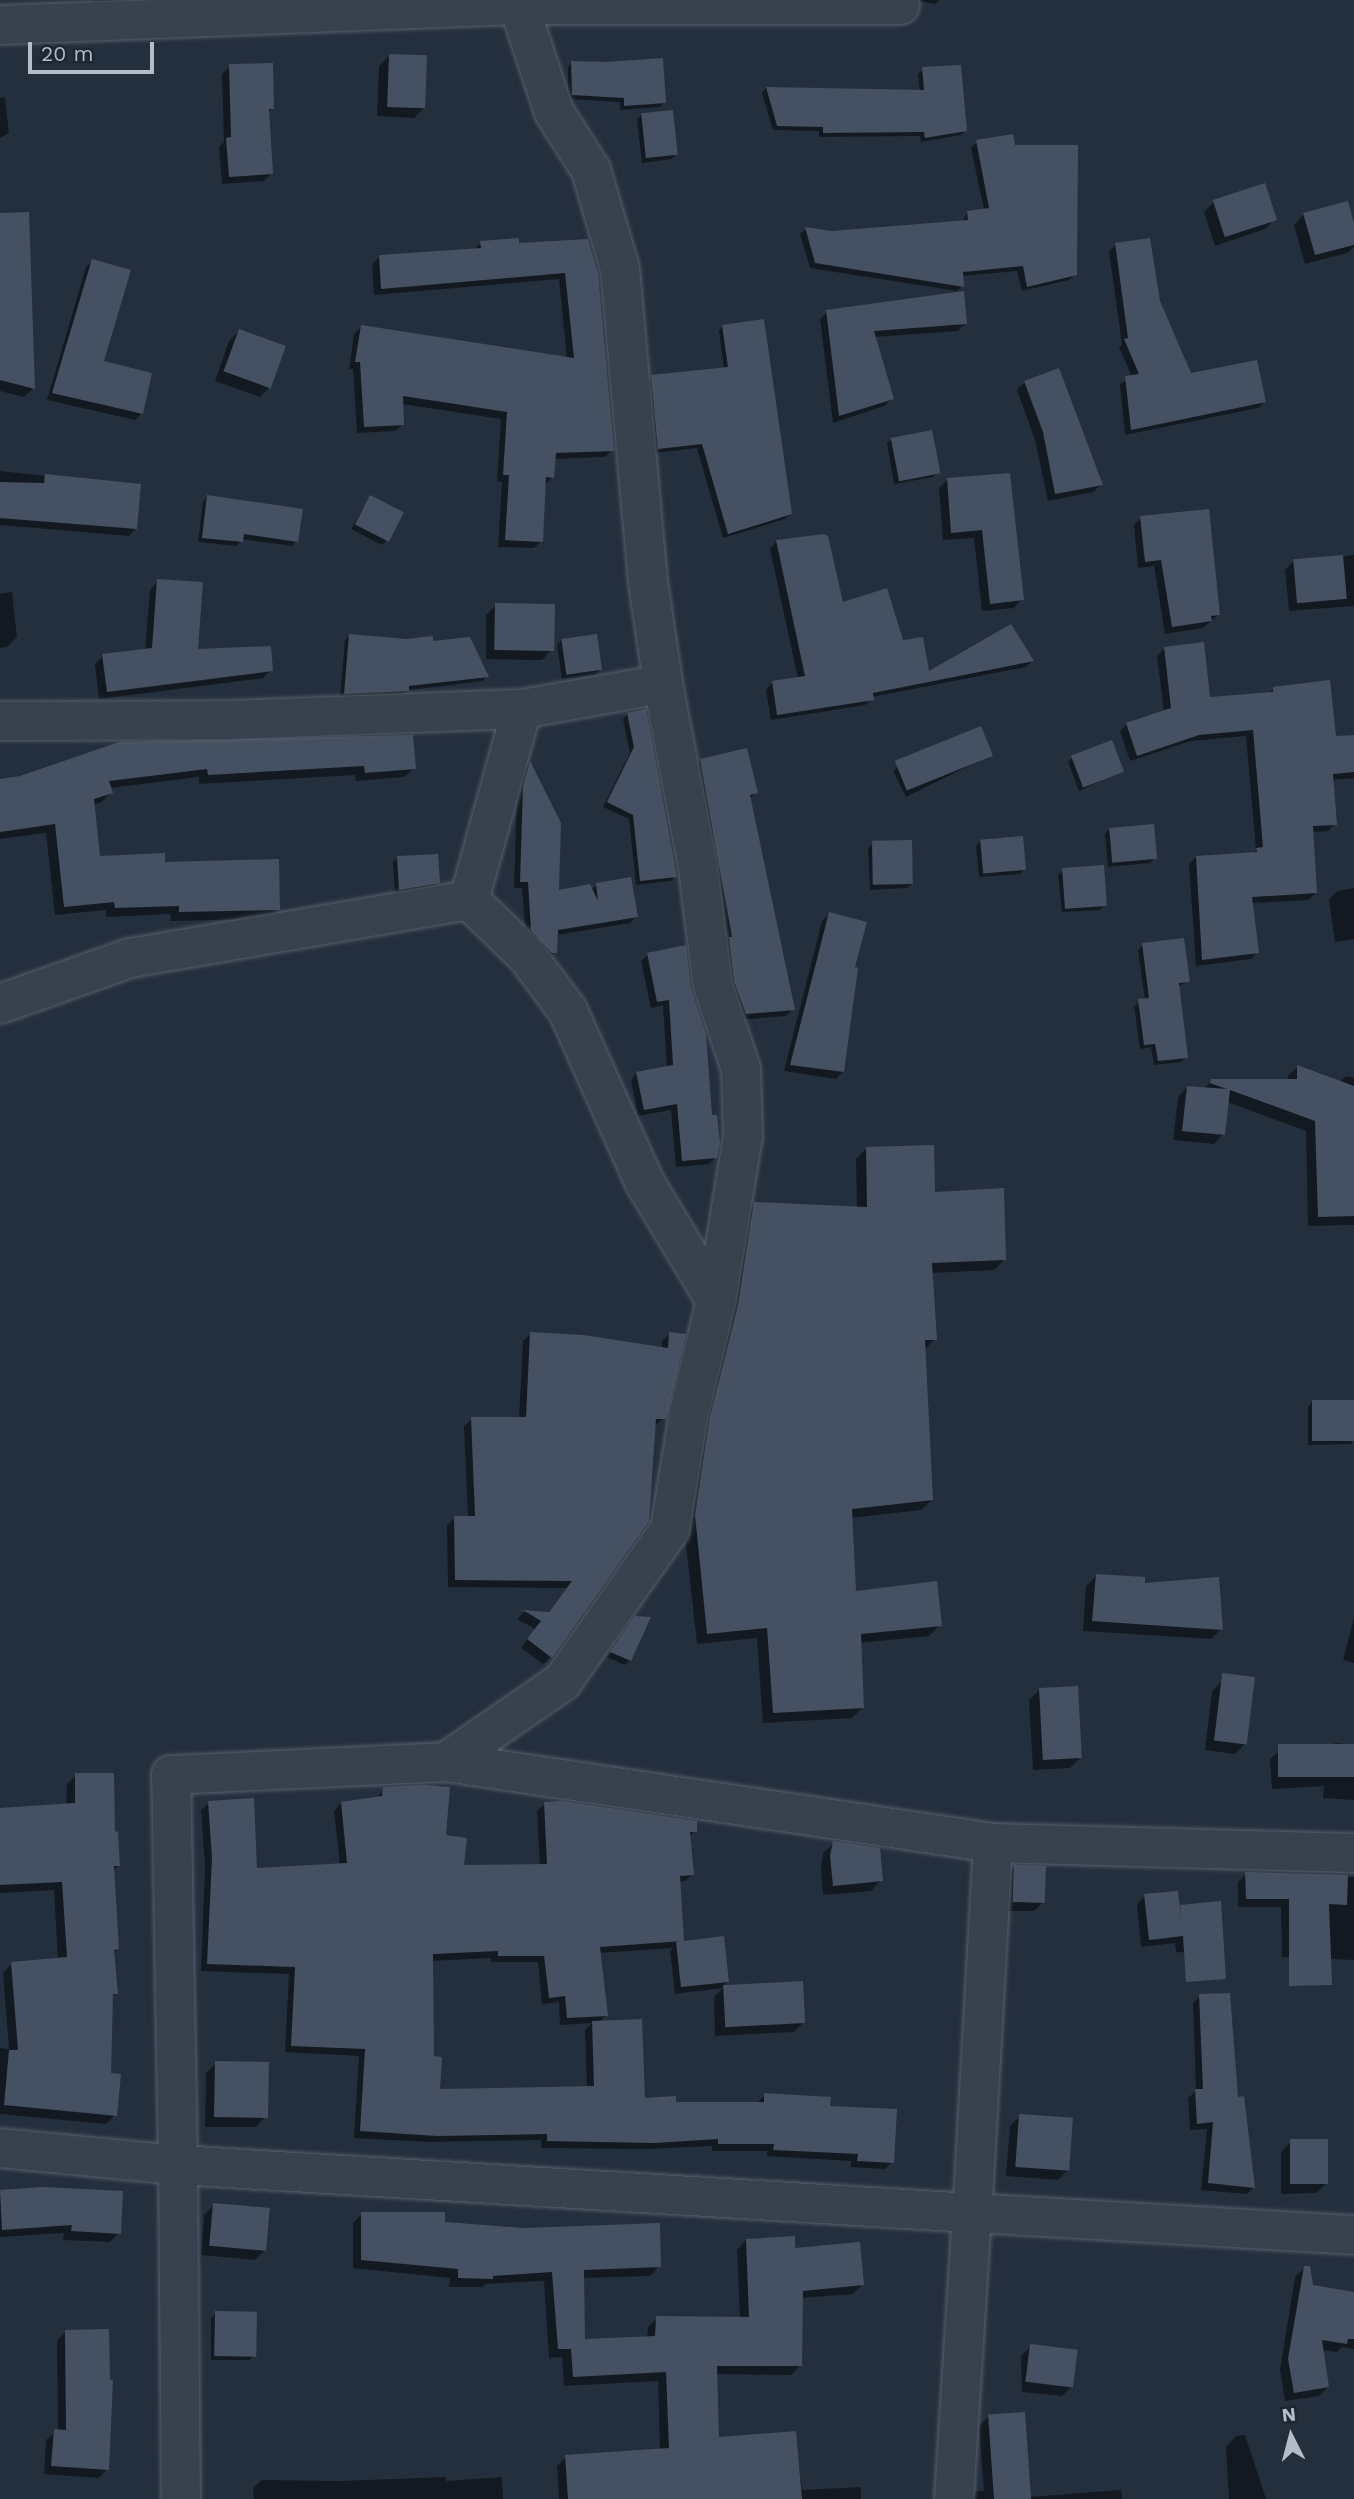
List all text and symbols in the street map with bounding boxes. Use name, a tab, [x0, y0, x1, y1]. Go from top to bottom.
scale bar	[32, 28, 158, 72]
text: 20 m	[41, 41, 93, 66]
north arrow	[1256, 2401, 1326, 2471]
text: N	[1281, 2402, 1297, 2427]

